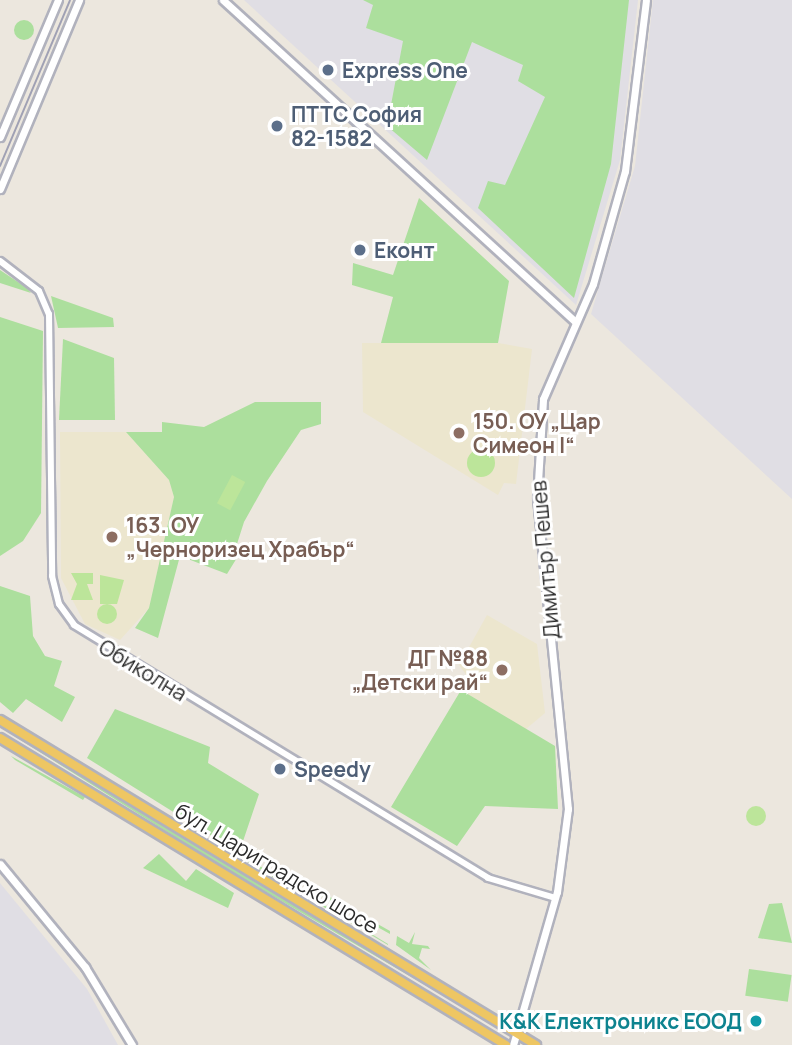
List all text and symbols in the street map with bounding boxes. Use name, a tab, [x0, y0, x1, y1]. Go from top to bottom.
place label: Express One	[342, 57, 468, 83]
marker: Express One	[320, 62, 336, 78]
place label: ПТТС София 82-1582	[291, 101, 422, 151]
marker: ПТТС София 82-1582	[269, 118, 285, 134]
place label: Еконт	[374, 237, 435, 263]
marker: Еконт	[352, 242, 368, 258]
place label: 150. ОУ „Цар Симеон I“	[473, 408, 601, 458]
marker: 150. ОУ „Цар Симеон I“	[451, 425, 467, 441]
street label: Димитър Пешев	[526, 480, 564, 640]
place label: 163. ОУ „Черноризец Храбър“	[126, 512, 355, 562]
marker: 163. ОУ „Черноризец Храбър“	[104, 529, 120, 545]
street label: Обиколна	[94, 634, 192, 706]
place label: ДГ №88 „Детски рай“	[352, 645, 488, 695]
marker: ДГ №88 „Детски рай“	[494, 662, 510, 678]
place label: Speedy	[294, 756, 371, 782]
marker: Speedy	[272, 761, 288, 777]
street label: бул. Цариградско шосе	[171, 797, 383, 939]
place label: K&K Електроникс ЕООД	[499, 1008, 742, 1034]
marker: K&K Електроникс ЕООД	[748, 1013, 764, 1029]

